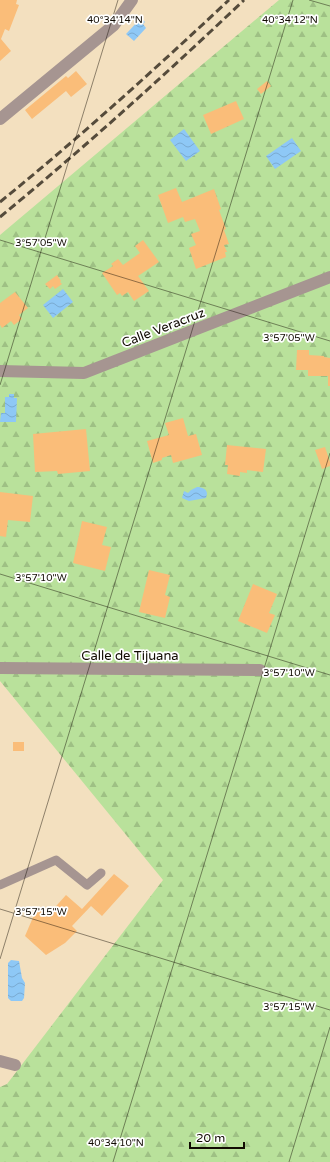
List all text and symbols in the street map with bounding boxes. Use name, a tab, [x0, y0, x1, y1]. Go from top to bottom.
text: 40°34'14"N	[87, 14, 143, 26]
text: 40°34'12"N	[262, 14, 318, 26]
text: 3°57'05"W	[15, 237, 67, 249]
street label: Calle Veracruz	[120, 305, 207, 351]
text: 3°57'05"W	[263, 332, 315, 344]
text: 3°57'10"W	[15, 572, 67, 584]
street label: Calle de Tijuana	[81, 648, 179, 664]
text: 3°57'10"W	[263, 667, 315, 679]
text: 3°57'15"W	[15, 906, 67, 918]
text: 3°57'15"W	[263, 1001, 315, 1013]
scale bar	[190, 1124, 244, 1150]
text: 20 m	[196, 1131, 225, 1145]
text: 40°34'10"N	[88, 1137, 144, 1149]

